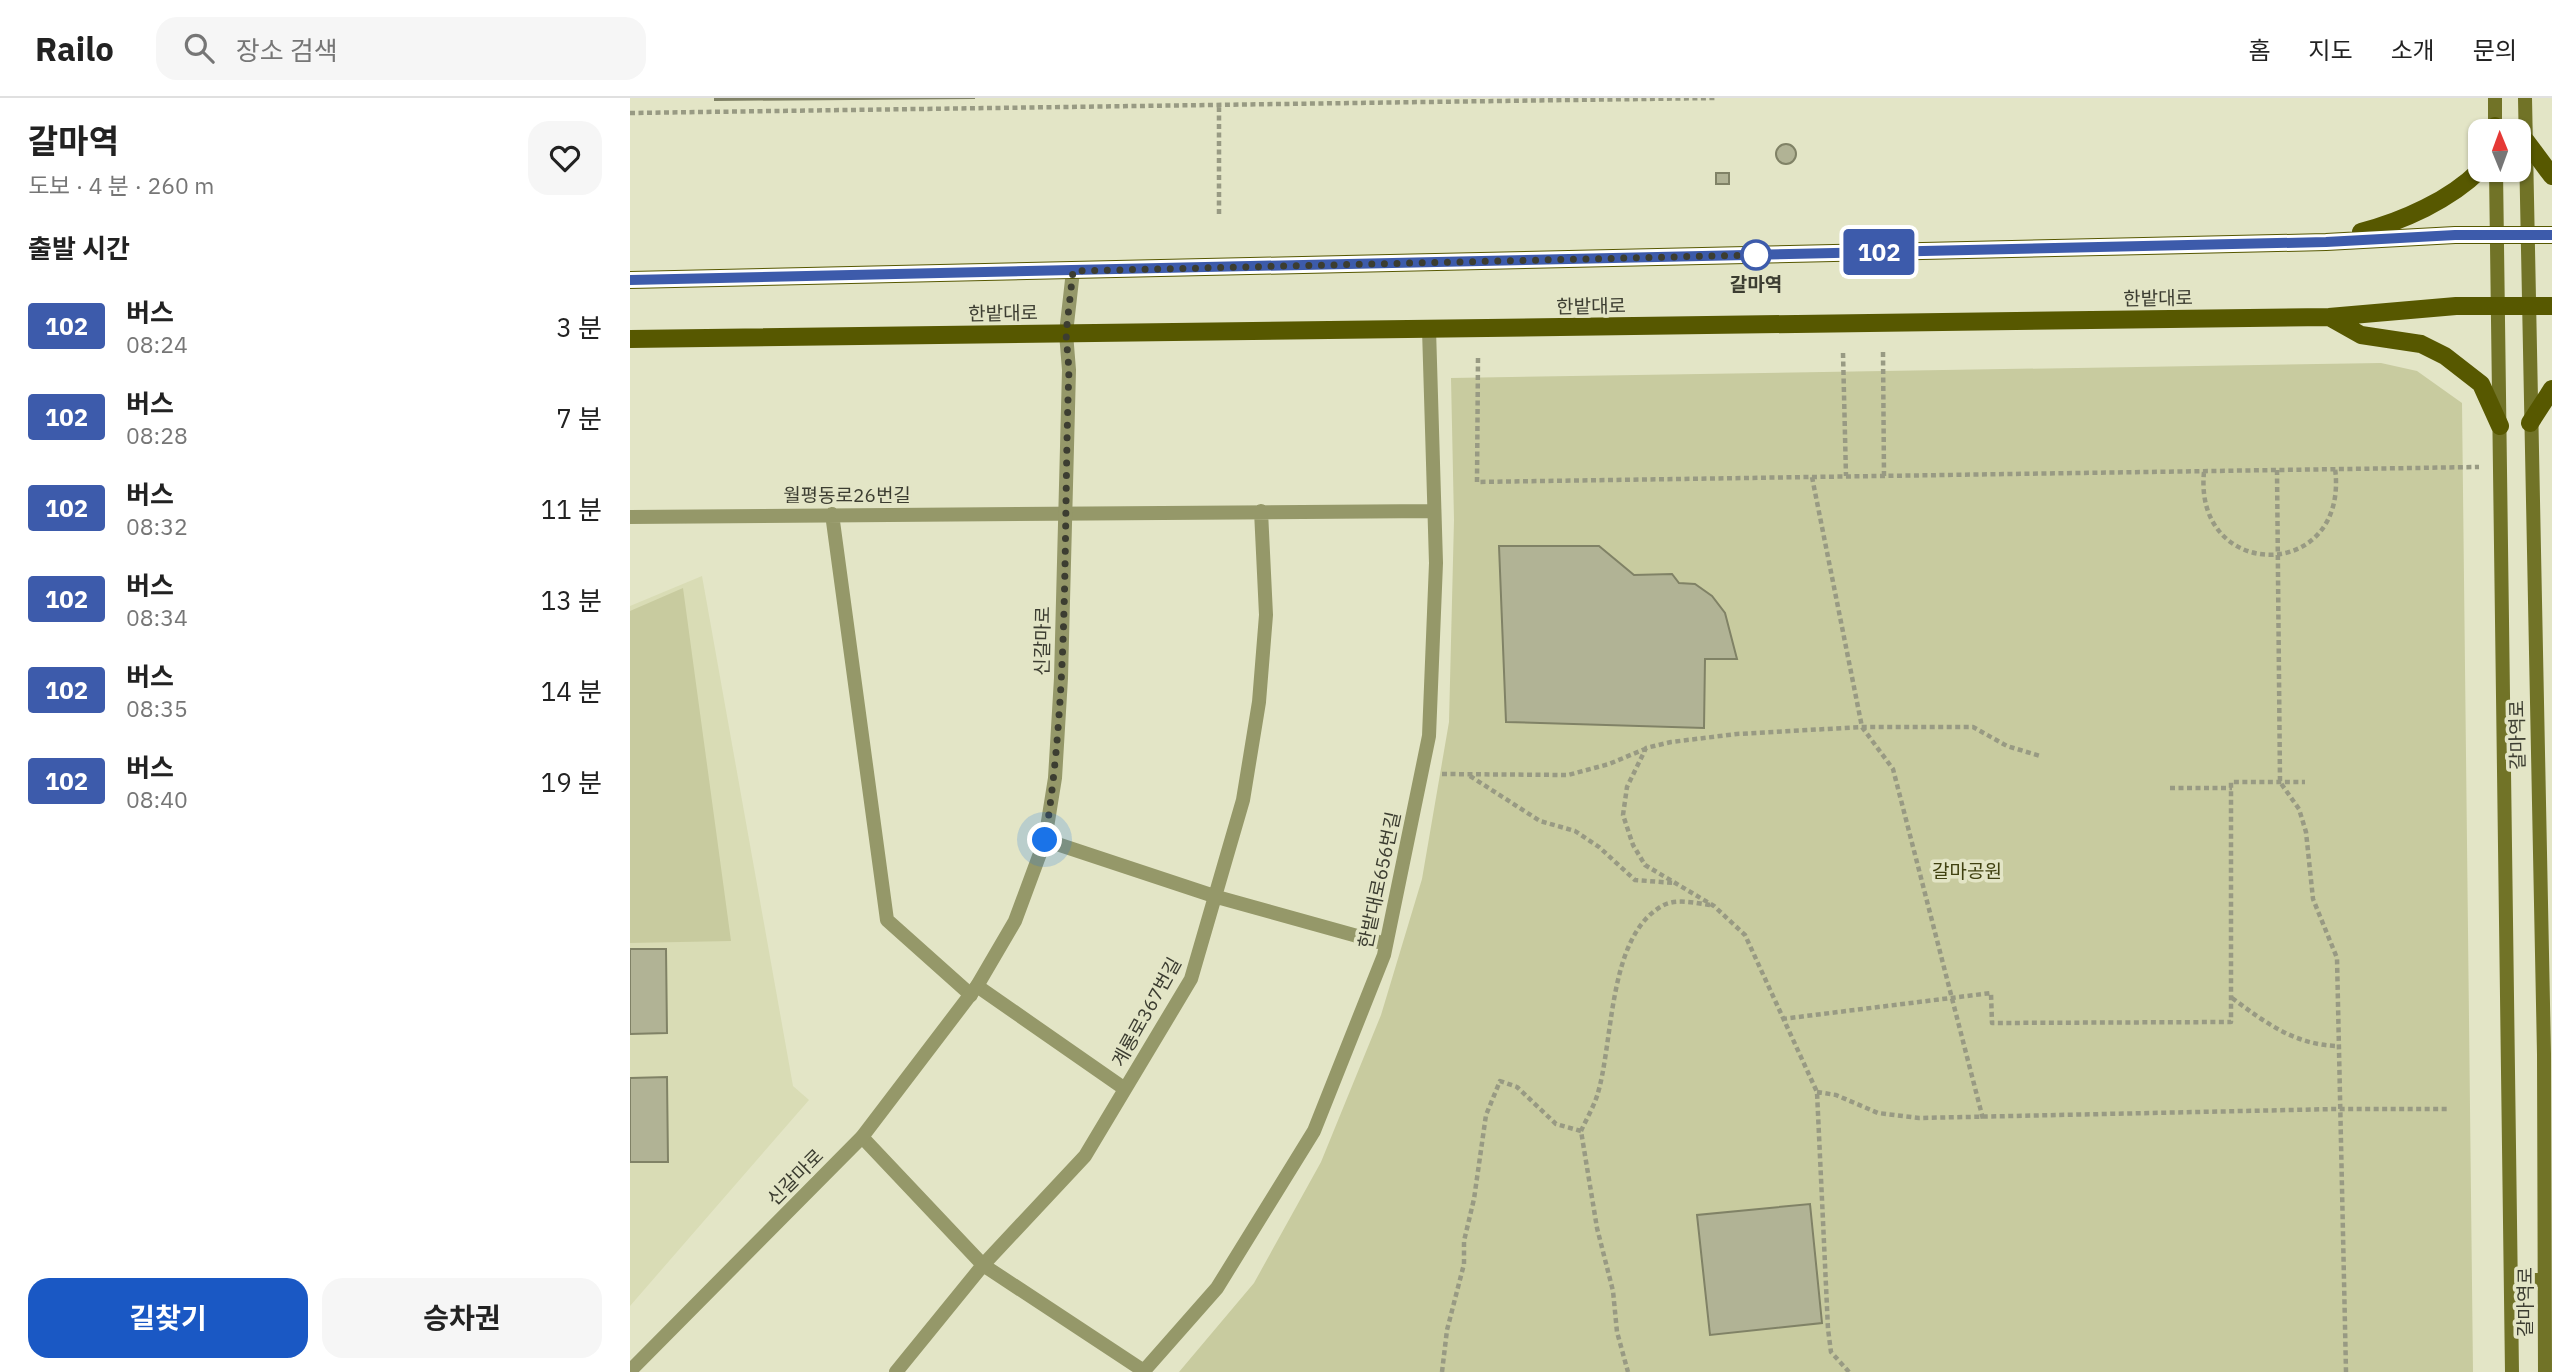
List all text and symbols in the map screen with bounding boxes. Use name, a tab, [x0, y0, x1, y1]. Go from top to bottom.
search box	[156, 17, 646, 80]
text: Railo	[35, 27, 114, 70]
icon: search	[180, 29, 218, 67]
text: 장소 검색	[236, 33, 338, 67]
text: 홈	[2248, 34, 2270, 66]
text: 지도	[2308, 34, 2353, 66]
text: 소개	[2391, 34, 2435, 66]
text: 문의	[2473, 34, 2517, 66]
text: 갈마역	[28, 119, 119, 162]
north arrow	[2468, 119, 2530, 182]
map controls	[2468, 119, 2531, 182]
button: heart	[528, 121, 602, 195]
text: 도보 · 4 분 · 260 m	[28, 170, 214, 200]
line badge: 102	[1839, 229, 1919, 275]
text: 출발 시간	[28, 231, 130, 265]
text: 102	[1857, 236, 1901, 268]
marker: 갈마역	[1741, 240, 1771, 270]
place label: 갈마역	[1730, 272, 1782, 296]
street label: 한밭대로	[2123, 285, 2193, 311]
street label: 한밭대로	[1556, 293, 1626, 319]
text: 버스	[126, 295, 174, 329]
street label: 한밭대로	[968, 300, 1038, 326]
text: 102	[45, 310, 88, 342]
text: 3 분	[556, 310, 602, 344]
text: 08:24	[126, 329, 188, 359]
text: 버스	[126, 386, 174, 420]
text: 102	[45, 401, 88, 433]
text: 7 분	[556, 401, 602, 435]
text: 08:28	[126, 420, 188, 450]
text: 버스	[126, 477, 174, 511]
street label: 월평동로26번길	[783, 483, 911, 507]
text: 102	[45, 492, 88, 524]
text: 11 분	[541, 492, 602, 526]
text: 08:32	[126, 511, 188, 541]
text: 버스	[126, 568, 174, 602]
text: 102	[45, 583, 88, 615]
text: 13 분	[541, 583, 602, 617]
text: 08:34	[126, 602, 188, 632]
street label: 신갈마로	[1029, 606, 1055, 676]
text: 버스	[126, 659, 174, 693]
text: 102	[45, 674, 88, 706]
text: 14 분	[541, 674, 602, 708]
text: 08:35	[126, 693, 188, 723]
street label: 갈마역로	[2504, 700, 2530, 770]
text: 버스	[126, 750, 174, 784]
text: 102	[45, 765, 88, 797]
text: 19 분	[541, 765, 602, 799]
text: 08:40	[126, 784, 188, 814]
street label: 한밭대로656번길	[1353, 809, 1405, 951]
your location	[1027, 822, 1062, 857]
park label: 갈마공원	[1932, 859, 2002, 883]
street label: 계룡로367번길	[1106, 953, 1186, 1071]
street label: 신갈마로	[762, 1144, 828, 1210]
street label: 갈마역로	[2513, 1267, 2537, 1337]
button: 길찾기	[28, 1278, 308, 1358]
button: 승차권	[322, 1278, 602, 1358]

